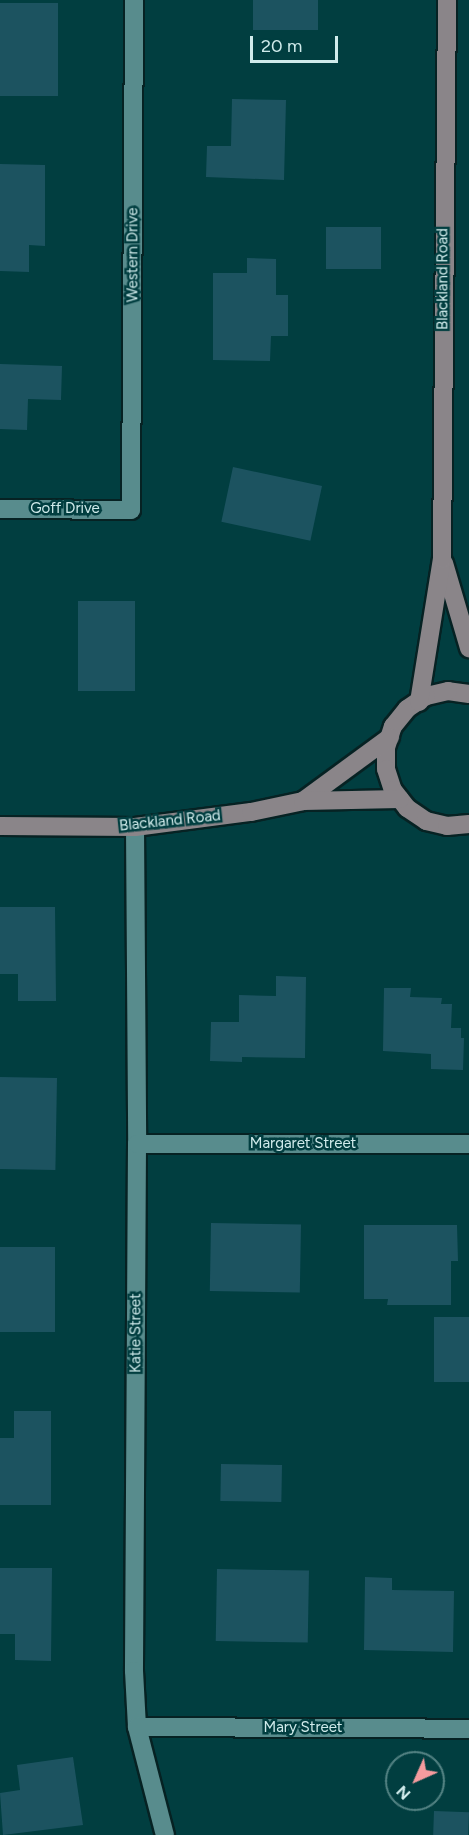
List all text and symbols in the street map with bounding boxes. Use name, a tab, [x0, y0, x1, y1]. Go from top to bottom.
scale bar	[253, 24, 342, 62]
text: 20 m	[261, 35, 302, 57]
street label: Western Drive	[124, 208, 142, 302]
street label: Blackland Road	[434, 228, 452, 330]
street label: Goff Drive	[30, 500, 100, 518]
street label: Blackland Road	[118, 807, 222, 835]
street label: Margaret Street	[250, 1135, 356, 1153]
street label: Katie Street	[127, 1293, 145, 1373]
street label: Mary Street	[263, 1719, 343, 1737]
north arrow	[385, 1751, 445, 1811]
text: N	[392, 1782, 414, 1804]

